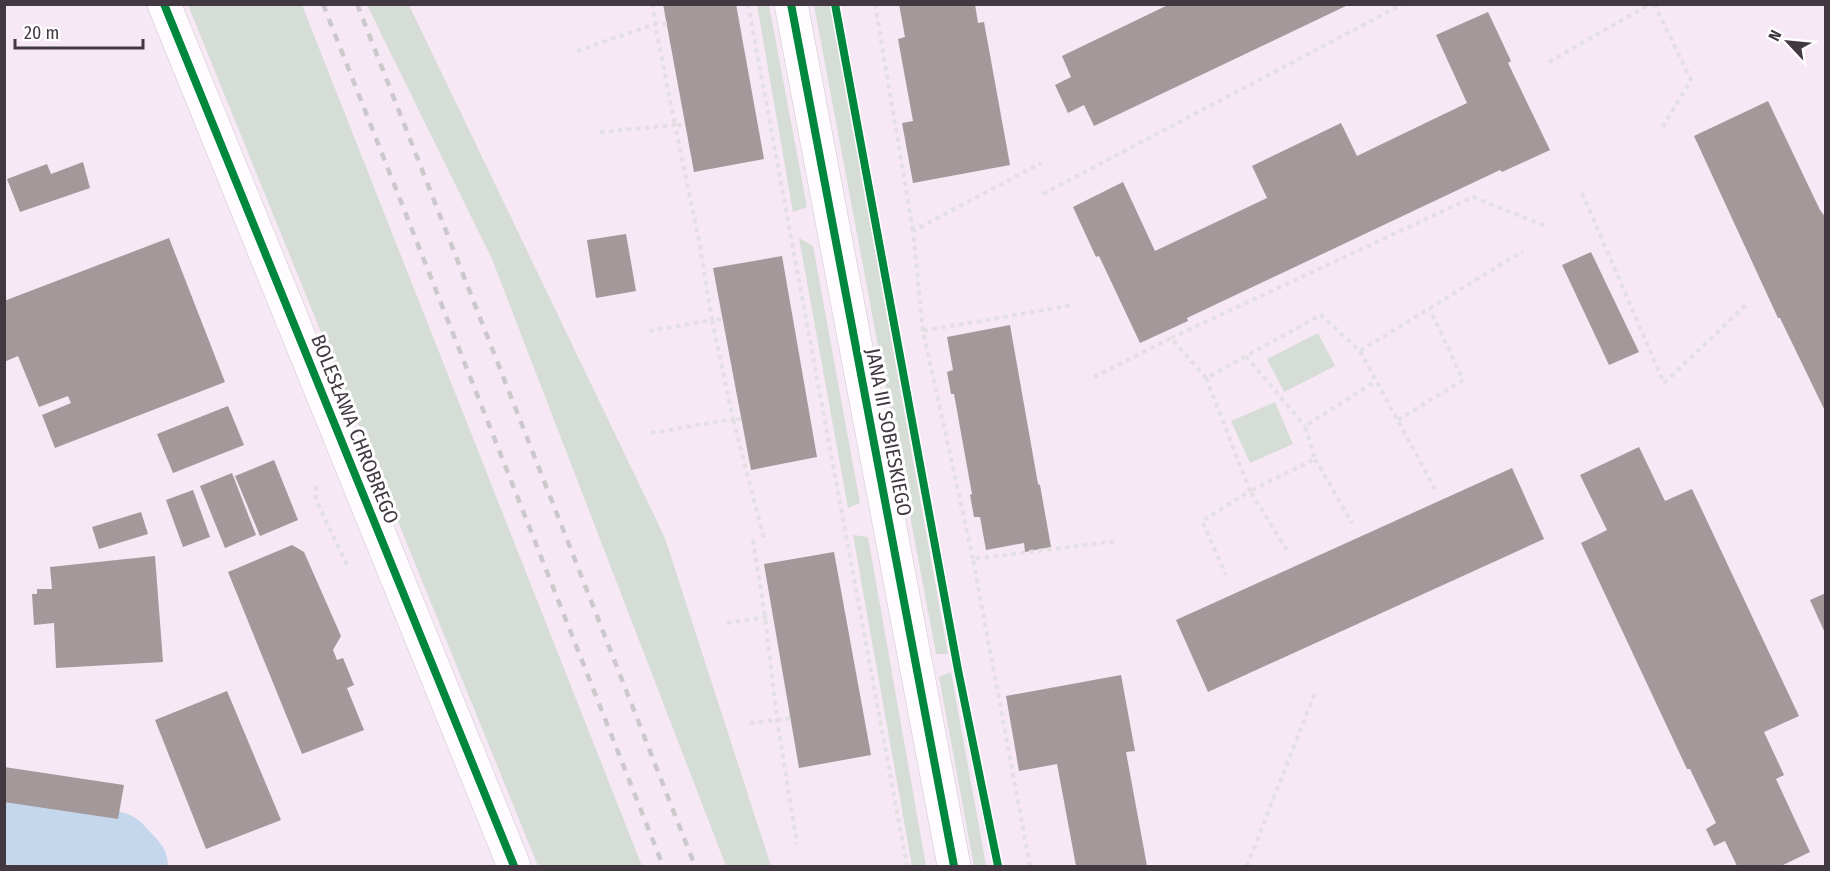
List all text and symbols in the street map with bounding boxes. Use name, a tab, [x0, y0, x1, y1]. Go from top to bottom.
scale bar	[15, 12, 142, 50]
north arrow	[1758, 12, 1818, 72]
text: 20 m	[24, 22, 59, 44]
text: N	[1764, 27, 1786, 44]
street label: BOLESŁAWA CHROBREGO	[306, 331, 404, 527]
street label: JANA III SOBIESKIEGO	[861, 346, 917, 518]

